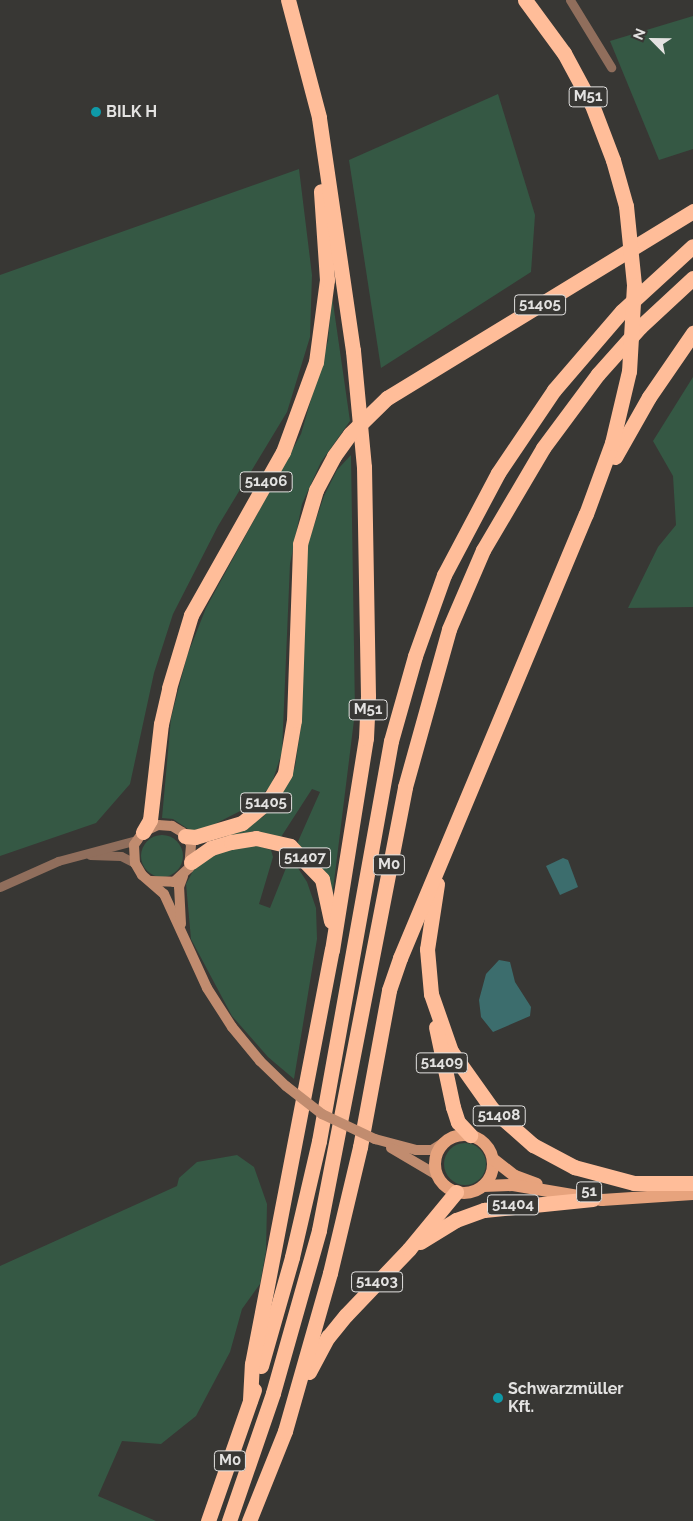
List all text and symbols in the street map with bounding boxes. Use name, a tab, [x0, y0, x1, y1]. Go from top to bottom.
north arrow	[628, 15, 678, 65]
text: N	[630, 26, 649, 42]
road number: M51	[568, 84, 608, 110]
place label: BILK H	[106, 102, 157, 122]
marker: BILK H	[90, 106, 102, 118]
road number: 51405	[514, 292, 566, 318]
road number: 51406	[238, 470, 294, 494]
road number: M51	[348, 698, 388, 722]
road number: 51405	[240, 790, 292, 816]
road number: 51407	[279, 846, 331, 870]
road number: M0	[373, 852, 405, 878]
road number: 51409	[416, 1050, 468, 1076]
road number: 51408	[472, 1104, 526, 1128]
road number: 51	[575, 1180, 603, 1204]
road number: 51404	[487, 1192, 539, 1218]
road number: 51403	[351, 1270, 403, 1294]
place label: Schwarzmüller Kft.	[508, 1379, 624, 1417]
marker: Schwarzmüller Kft.	[492, 1392, 504, 1404]
road number: M0	[214, 1448, 246, 1474]

